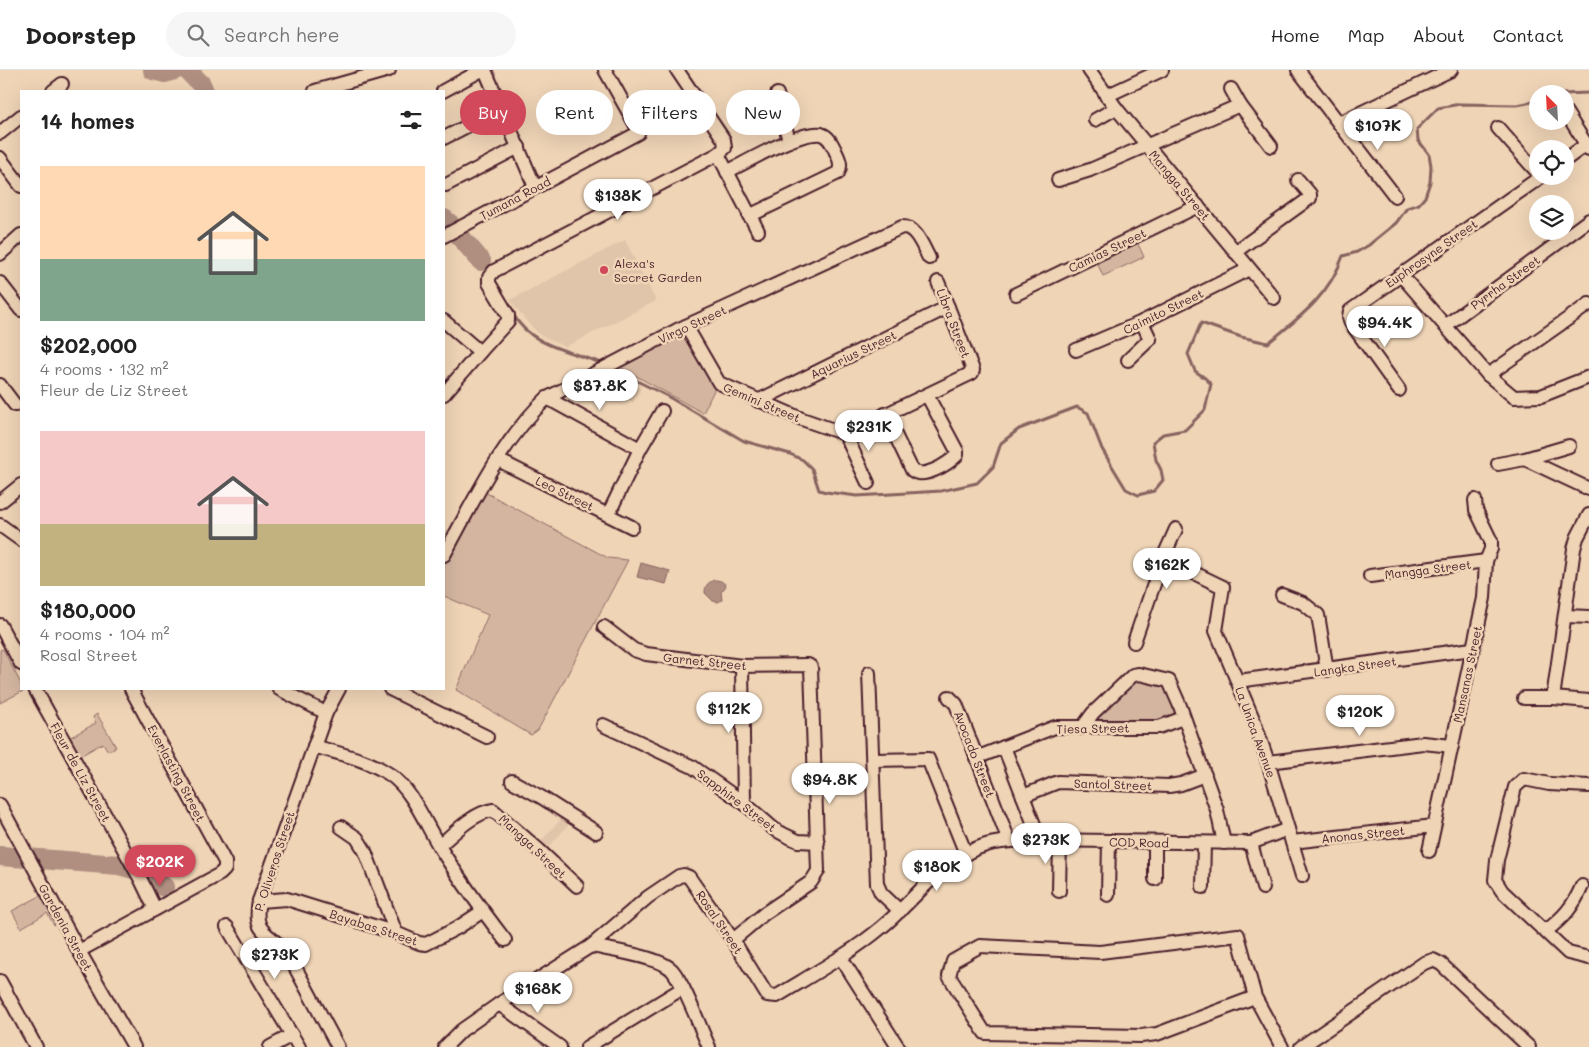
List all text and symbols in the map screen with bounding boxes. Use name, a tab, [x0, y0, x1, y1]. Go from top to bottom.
search box	[166, 12, 516, 57]
text: Doorstep	[25, 19, 136, 50]
icon: search	[184, 21, 212, 49]
text: Search here	[224, 22, 340, 47]
text: Home	[1271, 23, 1320, 47]
text: Map	[1348, 23, 1384, 47]
text: About	[1412, 23, 1465, 47]
text: Contact	[1493, 23, 1564, 47]
north arrow	[1529, 85, 1574, 130]
map controls	[1529, 85, 1574, 240]
chip: Buy	[460, 90, 526, 135]
chip: Rent	[536, 90, 613, 135]
chip: Filters	[623, 90, 716, 135]
chip: New	[726, 90, 800, 135]
icon: filters	[397, 106, 425, 134]
text: 14 homes	[40, 107, 135, 134]
pin: $107K	[1343, 108, 1413, 151]
text: $107K	[1355, 114, 1401, 135]
button: locate	[1529, 140, 1574, 185]
street label: Mangga Street	[1146, 146, 1214, 224]
street label: Tumana Road	[477, 172, 554, 223]
pin: $138K	[583, 178, 653, 221]
text: $138K	[594, 184, 642, 205]
button: layers	[1529, 195, 1574, 240]
icon: home	[188, 198, 278, 288]
street label: Euphrosyne Street	[1382, 215, 1480, 291]
street label: Camias Street	[1065, 224, 1149, 276]
street label: Pyrrha Street	[1467, 251, 1543, 313]
place label: Alexa's Secret Garden	[614, 255, 702, 285]
marker: Alexa's Secret Garden	[598, 264, 610, 276]
street label: Caimito Street	[1120, 285, 1206, 337]
street label: Libra Street	[933, 286, 975, 360]
street label: Virgo Street	[655, 301, 729, 347]
pin: $94.4K	[1344, 306, 1426, 348]
text: $94.4K	[1357, 311, 1413, 332]
street label: Aquarius Street	[807, 326, 899, 382]
text: $202,000	[40, 331, 137, 358]
text: 4 rooms · 132 m²	[40, 358, 169, 379]
pin: $87.8K	[559, 368, 641, 411]
text: $87.8K	[573, 374, 627, 395]
text: Fleur de Liz Street	[40, 379, 188, 400]
street label: Gemini Street	[721, 379, 803, 425]
pin: $231K	[834, 410, 904, 452]
text: $231K	[846, 415, 892, 436]
icon: home	[188, 463, 278, 553]
street label: Leo Street	[533, 472, 597, 514]
pin: $162K	[1132, 548, 1202, 590]
text: $162K	[1144, 553, 1190, 574]
street label: Mangga Street	[1384, 556, 1472, 582]
text: $180,000	[40, 596, 136, 623]
text: 4 rooms · 104 m²	[40, 623, 170, 644]
street label: Mansanas Street	[1449, 624, 1485, 724]
text: Rosal Street	[40, 644, 138, 665]
street label: Garnet Street	[662, 649, 748, 673]
street label: Langka Street	[1313, 652, 1397, 680]
street label: La Unica Avenue	[1232, 684, 1280, 780]
pin: $112K	[694, 692, 764, 734]
pin: $120K	[1325, 694, 1395, 737]
text: $112K	[707, 697, 751, 718]
text: $120K	[1337, 700, 1383, 721]
street label: Avocado Street	[951, 708, 999, 800]
street label: Tiesa Street	[1056, 719, 1130, 737]
street label: Fleur de Liz Street	[47, 720, 115, 824]
street label: Everlasting Street	[145, 722, 209, 824]
pin: $94.8K	[789, 762, 871, 805]
street label: Sapphire Street	[694, 765, 780, 835]
text: $94.8K	[802, 768, 858, 789]
street label: Santol Street	[1074, 775, 1152, 793]
street label: P. Oliveros Street	[250, 809, 298, 913]
street label: Mangga Street	[496, 810, 570, 882]
pin: $273K	[1011, 822, 1081, 865]
street label: Anonas Street	[1320, 822, 1406, 846]
text: $273K	[1022, 828, 1070, 849]
street label: COD Road	[1109, 833, 1170, 851]
pin: $202K	[125, 844, 195, 887]
text: $202K	[136, 850, 184, 871]
pin: $180K	[902, 850, 972, 892]
text: $180K	[913, 855, 961, 876]
street label: Gardenia Street	[35, 881, 97, 973]
street label: Rosal Street	[693, 887, 747, 957]
street label: Bayabas Street	[328, 905, 420, 949]
pin: $273K	[240, 938, 310, 980]
text: $273K	[251, 943, 299, 964]
pin: $168K	[503, 972, 573, 1014]
text: $168K	[514, 977, 562, 998]

